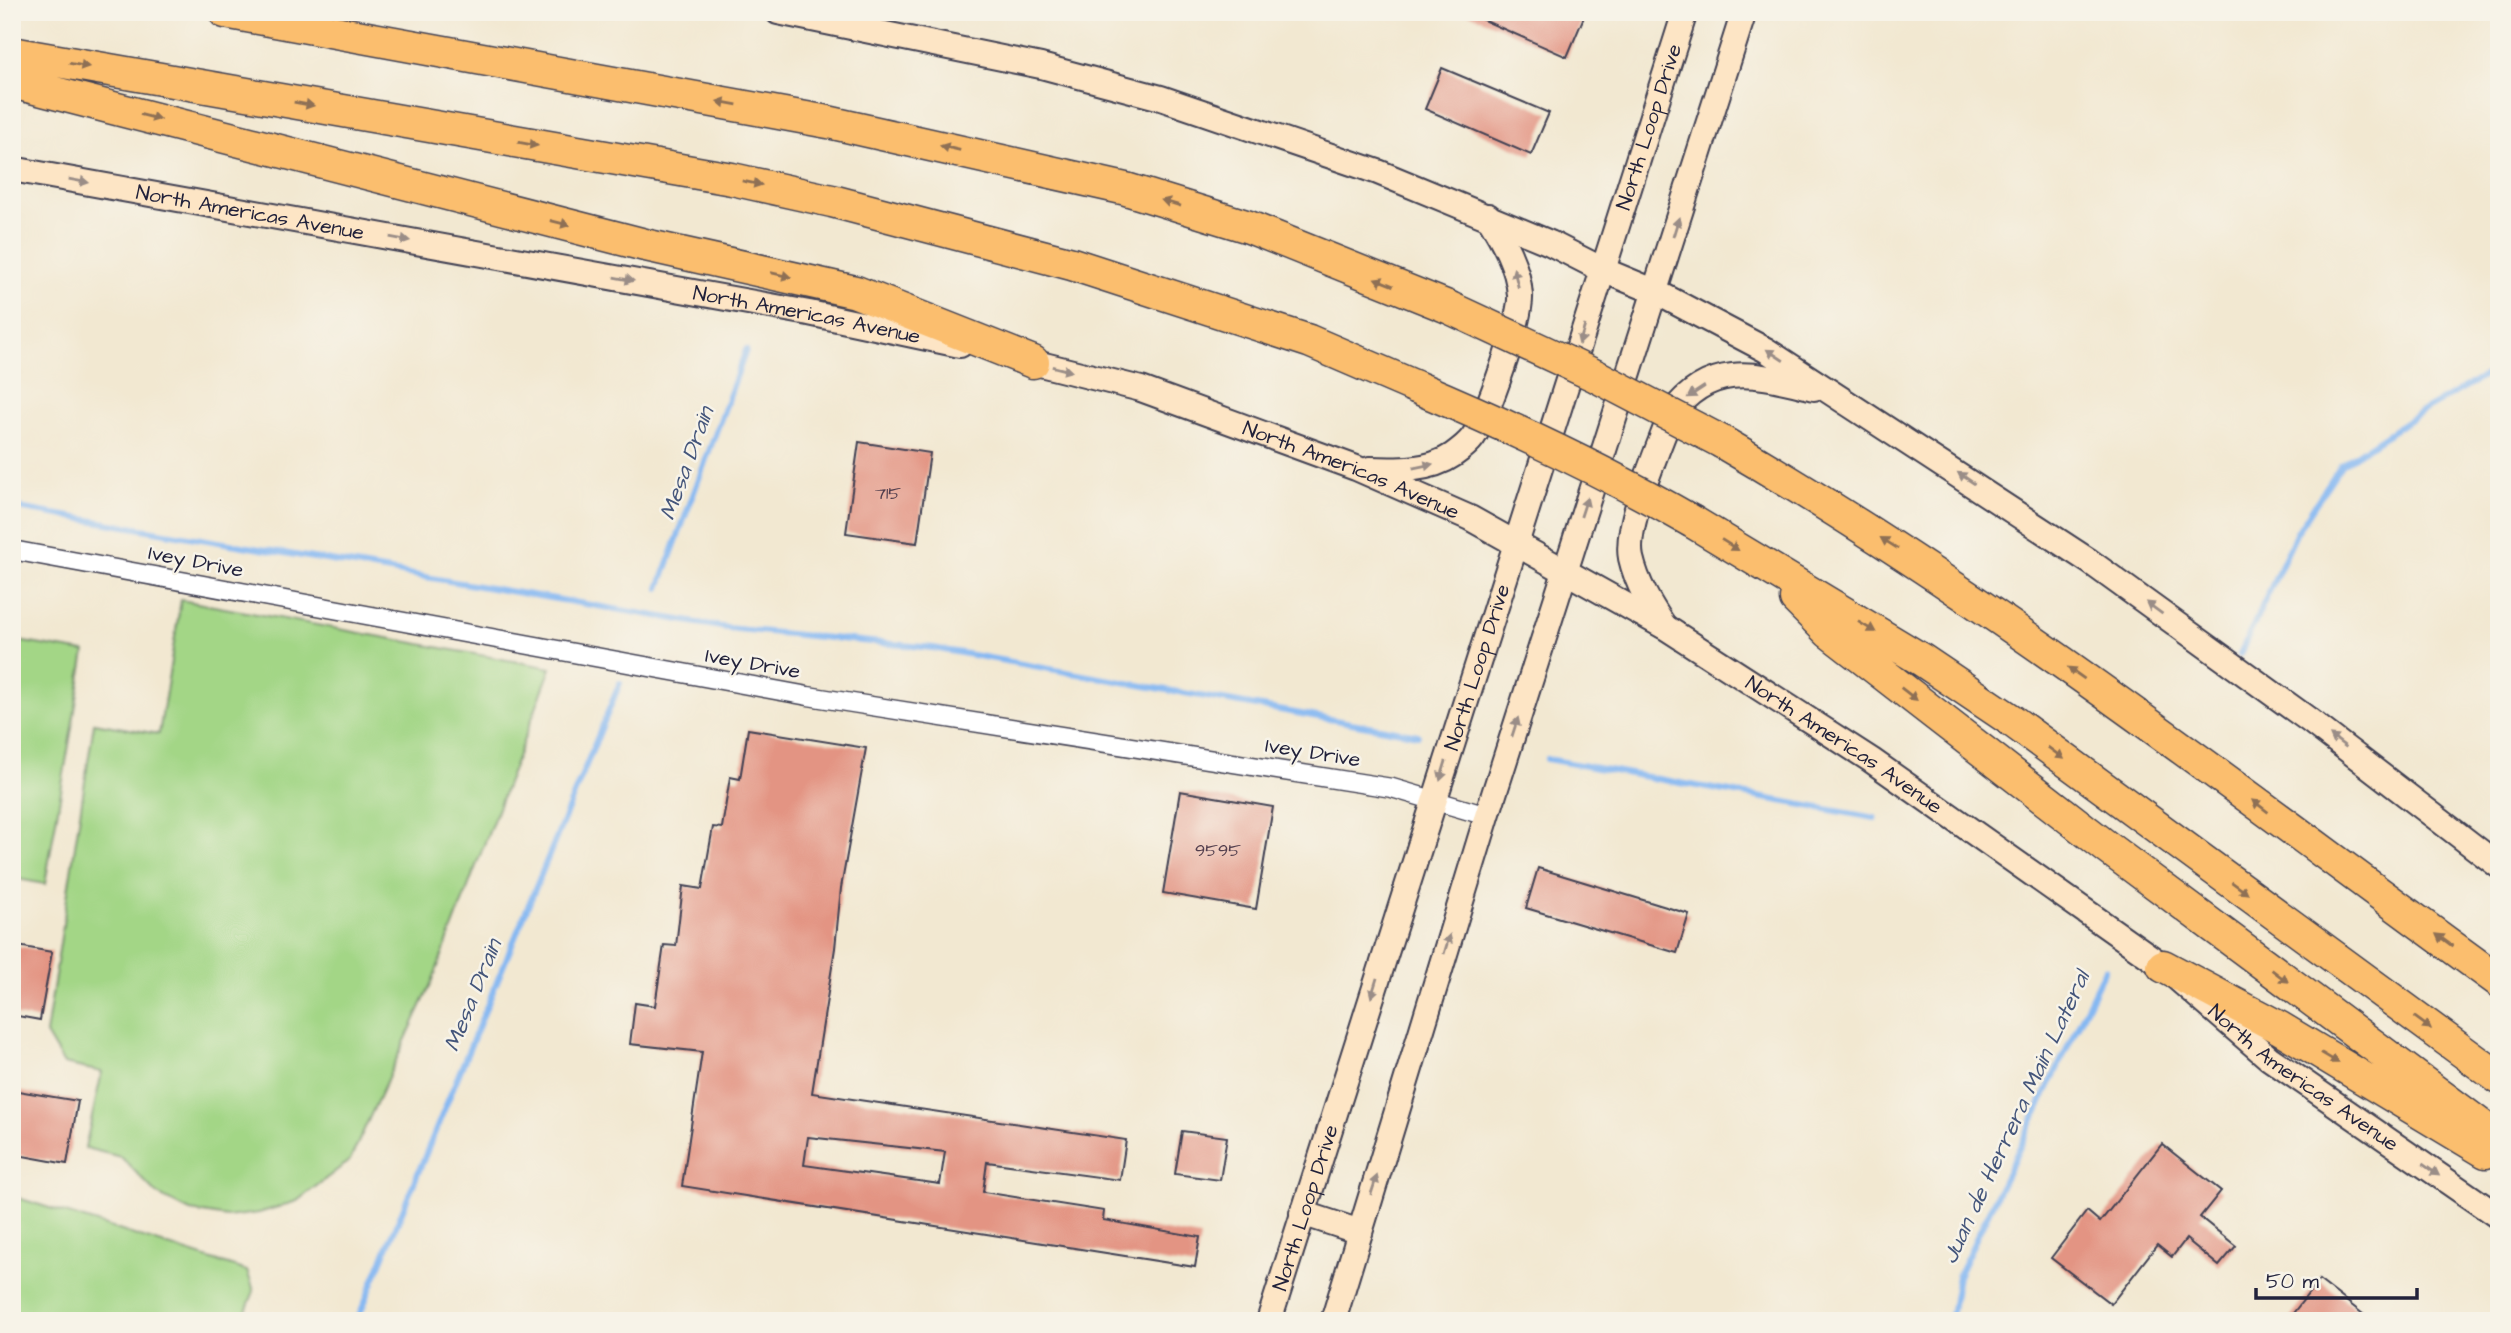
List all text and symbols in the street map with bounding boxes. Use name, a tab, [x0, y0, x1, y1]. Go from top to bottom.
street label: North Loop Drive	[1609, 40, 1689, 214]
one-way arrow	[69, 60, 91, 71]
one-way arrow	[716, 97, 738, 108]
one-way arrow	[293, 99, 315, 110]
one-way arrow	[139, 112, 161, 123]
one-way arrow	[517, 139, 539, 150]
one-way arrow	[939, 142, 961, 153]
one-way arrow	[68, 176, 90, 187]
street label: North Americas Avenue	[134, 178, 366, 247]
one-way arrow	[741, 178, 763, 189]
one-way arrow	[1160, 197, 1181, 207]
one-way arrow	[1672, 216, 1682, 237]
one-way arrow	[549, 218, 571, 229]
one-way arrow	[389, 234, 411, 245]
one-way arrow	[1510, 266, 1521, 288]
one-way arrow	[770, 270, 792, 281]
one-way arrow	[613, 274, 635, 285]
one-way arrow	[1374, 276, 1395, 287]
street label: North Americas Avenue	[691, 278, 923, 351]
one-way arrow	[1577, 325, 1587, 346]
one-way arrow	[1765, 349, 1785, 362]
one-way arrow	[1051, 364, 1073, 375]
one-way arrow	[1686, 385, 1706, 398]
water label: Mesa Drain	[652, 400, 723, 524]
street label: North Americas Avenue	[1239, 414, 1464, 527]
one-way arrow	[1413, 461, 1435, 472]
one-way arrow	[1957, 472, 1976, 485]
house number: 715	[875, 481, 901, 506]
one-way arrow	[1579, 496, 1590, 517]
one-way arrow	[1879, 537, 1898, 550]
street label: Ivey Drive	[146, 538, 246, 587]
one-way arrow	[1720, 538, 1739, 551]
street label: North Loop Drive	[1437, 581, 1517, 754]
one-way arrow	[2145, 601, 2163, 615]
one-way arrow	[1857, 621, 1877, 633]
street label: Ivey Drive	[703, 641, 803, 688]
one-way arrow	[2067, 666, 2085, 680]
street label: North Americas Avenue	[1740, 669, 1948, 821]
one-way arrow	[1899, 686, 1917, 701]
one-way arrow	[1511, 716, 1521, 737]
street label: Ivey Drive	[1263, 731, 1363, 776]
one-way arrow	[2329, 734, 2347, 749]
one-way arrow	[2047, 746, 2066, 760]
one-way arrow	[1437, 761, 1448, 782]
one-way arrow	[2251, 800, 2269, 814]
house number: 9595	[1195, 838, 1241, 863]
one-way arrow	[2231, 881, 2249, 895]
water label: Mesa Drain	[436, 932, 511, 1056]
one-way arrow	[1442, 933, 1453, 954]
one-way arrow	[2435, 933, 2453, 948]
water label: Juan de Herrera Main Lateral	[1934, 963, 2099, 1269]
one-way arrow	[2271, 969, 2289, 984]
one-way arrow	[1369, 978, 1379, 999]
street label: North Americas Avenue	[2202, 997, 2404, 1158]
one-way arrow	[2414, 1015, 2432, 1029]
one-way arrow	[2320, 1052, 2339, 1064]
street label: North Loop Drive	[1266, 1121, 1346, 1295]
one-way arrow	[2422, 1163, 2441, 1176]
one-way arrow	[1370, 1174, 1380, 1195]
scale bar	[2256, 1256, 2416, 1300]
text: 50 m	[2266, 1267, 2320, 1296]

